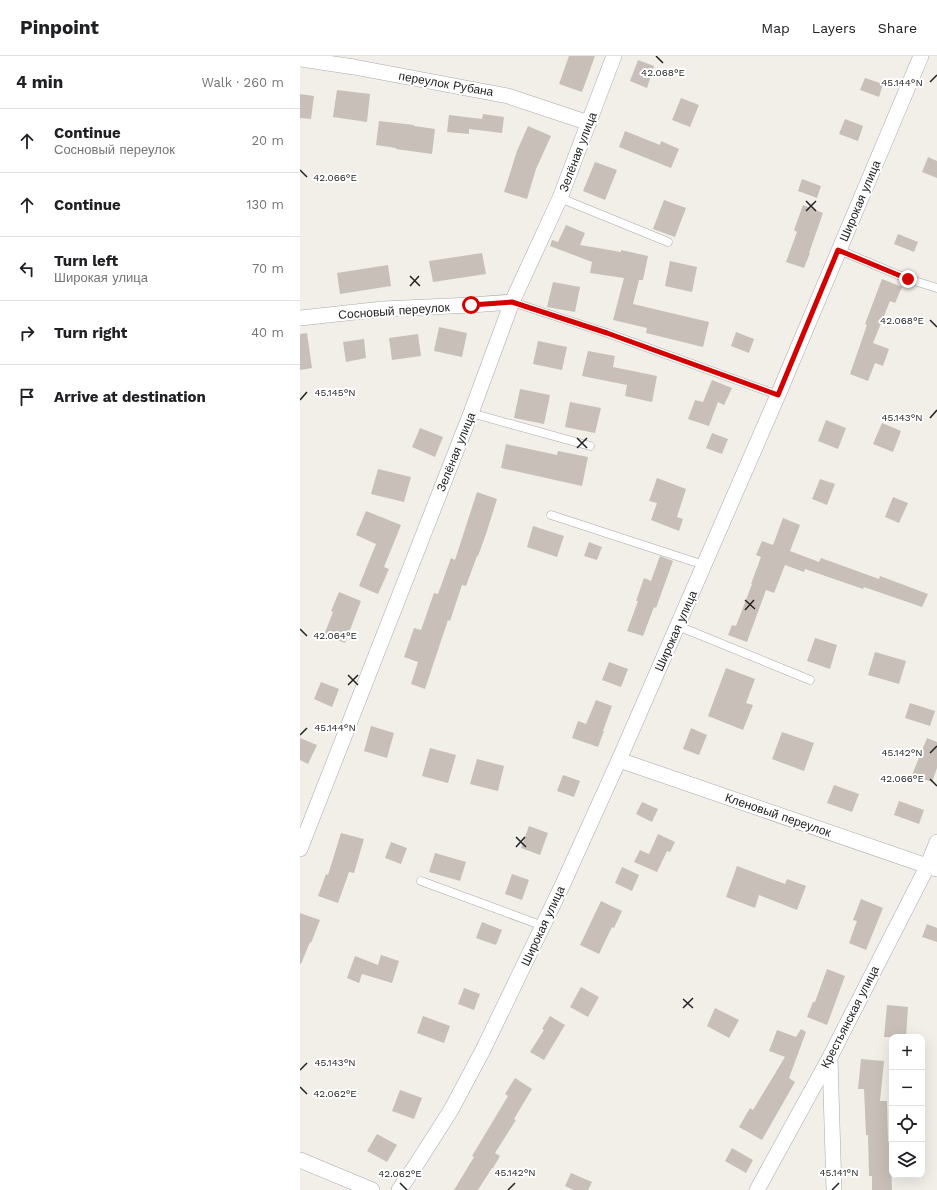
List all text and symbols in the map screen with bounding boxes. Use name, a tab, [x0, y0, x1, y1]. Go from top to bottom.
text: Pinpoint	[20, 16, 99, 39]
text: Map	[761, 20, 790, 36]
text: Layers	[812, 20, 856, 36]
text: Share	[878, 20, 917, 36]
text: 42.068°E	[641, 67, 685, 78]
street label: переулок Рубана	[398, 69, 495, 99]
text: 4 min	[16, 72, 63, 92]
text: Walk · 260 m	[201, 75, 284, 90]
text: 45.144°N	[881, 77, 923, 88]
street label: Зелёная улица	[556, 110, 600, 194]
text: Continue	[54, 124, 121, 142]
icon: ahead	[16, 130, 38, 152]
text: 20 m	[252, 133, 284, 148]
text: Сосновый переулок	[54, 142, 175, 157]
street label: Широкая улица	[837, 158, 884, 244]
text: 42.066°E	[313, 172, 357, 183]
icon: ahead	[16, 194, 38, 216]
text: Continue	[54, 196, 121, 214]
text: 130 m	[246, 197, 284, 212]
text: Turn left	[54, 252, 118, 270]
icon: left	[16, 258, 38, 280]
text: 70 m	[252, 261, 284, 276]
text: Широкая улица	[54, 270, 148, 285]
route end	[899, 270, 917, 288]
route start	[462, 296, 480, 314]
street label: Сосновый переулок	[338, 300, 451, 322]
text: 42.068°E	[880, 315, 924, 326]
icon: right	[16, 322, 38, 344]
text: Turn right	[54, 324, 127, 342]
text: 40 m	[251, 325, 284, 340]
icon: arrive	[16, 386, 38, 408]
text: 45.145°N	[314, 387, 356, 398]
text: Arrive at destination	[54, 388, 206, 406]
street label: Зелёная улица	[434, 410, 478, 494]
text: 45.143°N	[881, 412, 923, 423]
street label: Широкая улица	[652, 588, 700, 674]
text: 42.064°E	[313, 630, 357, 641]
text: 45.144°N	[314, 722, 356, 733]
text: 45.142°N	[881, 747, 923, 758]
text: 42.066°E	[880, 773, 924, 784]
street label: Кленовый переулок	[723, 790, 833, 840]
street label: Широкая улица	[518, 883, 568, 968]
street label: Крестьянская улица	[818, 963, 882, 1071]
map controls	[889, 1034, 925, 1178]
button: +	[889, 1034, 925, 1070]
text: 45.143°N	[314, 1057, 356, 1068]
button: −	[889, 1070, 925, 1106]
text: 42.062°E	[313, 1088, 357, 1099]
button: locate	[889, 1106, 925, 1142]
button: layers	[889, 1142, 925, 1178]
text: 45.142°N	[494, 1167, 536, 1178]
text: 45.141°N	[819, 1167, 859, 1178]
text: 42.062°E	[378, 1168, 422, 1179]

